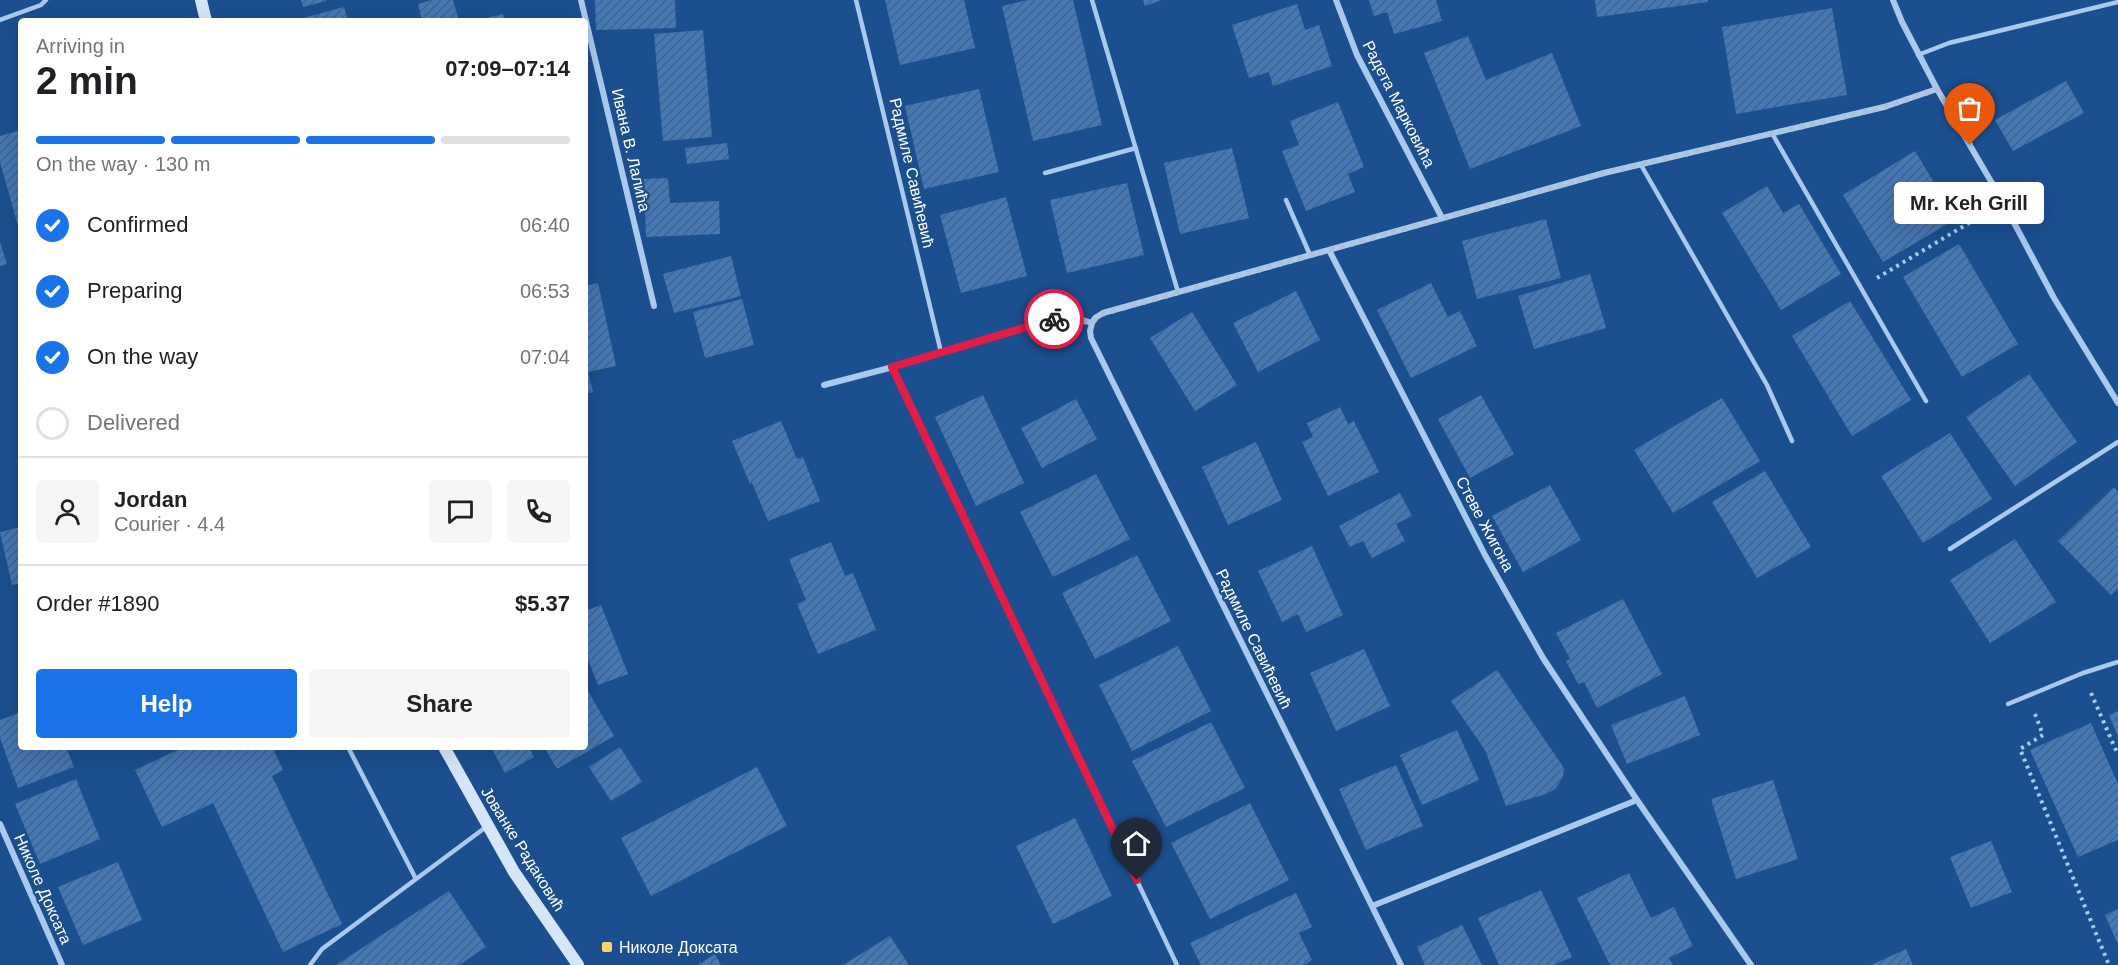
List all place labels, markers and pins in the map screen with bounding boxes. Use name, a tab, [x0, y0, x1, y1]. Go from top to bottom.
pin	[1944, 83, 1995, 145]
callout: Mr. Keh Grill	[1895, 181, 2045, 223]
pin	[1111, 818, 1162, 880]
place label: Николе Доксата	[619, 939, 738, 956]
marker: Николе Доксата	[600, 940, 614, 954]

